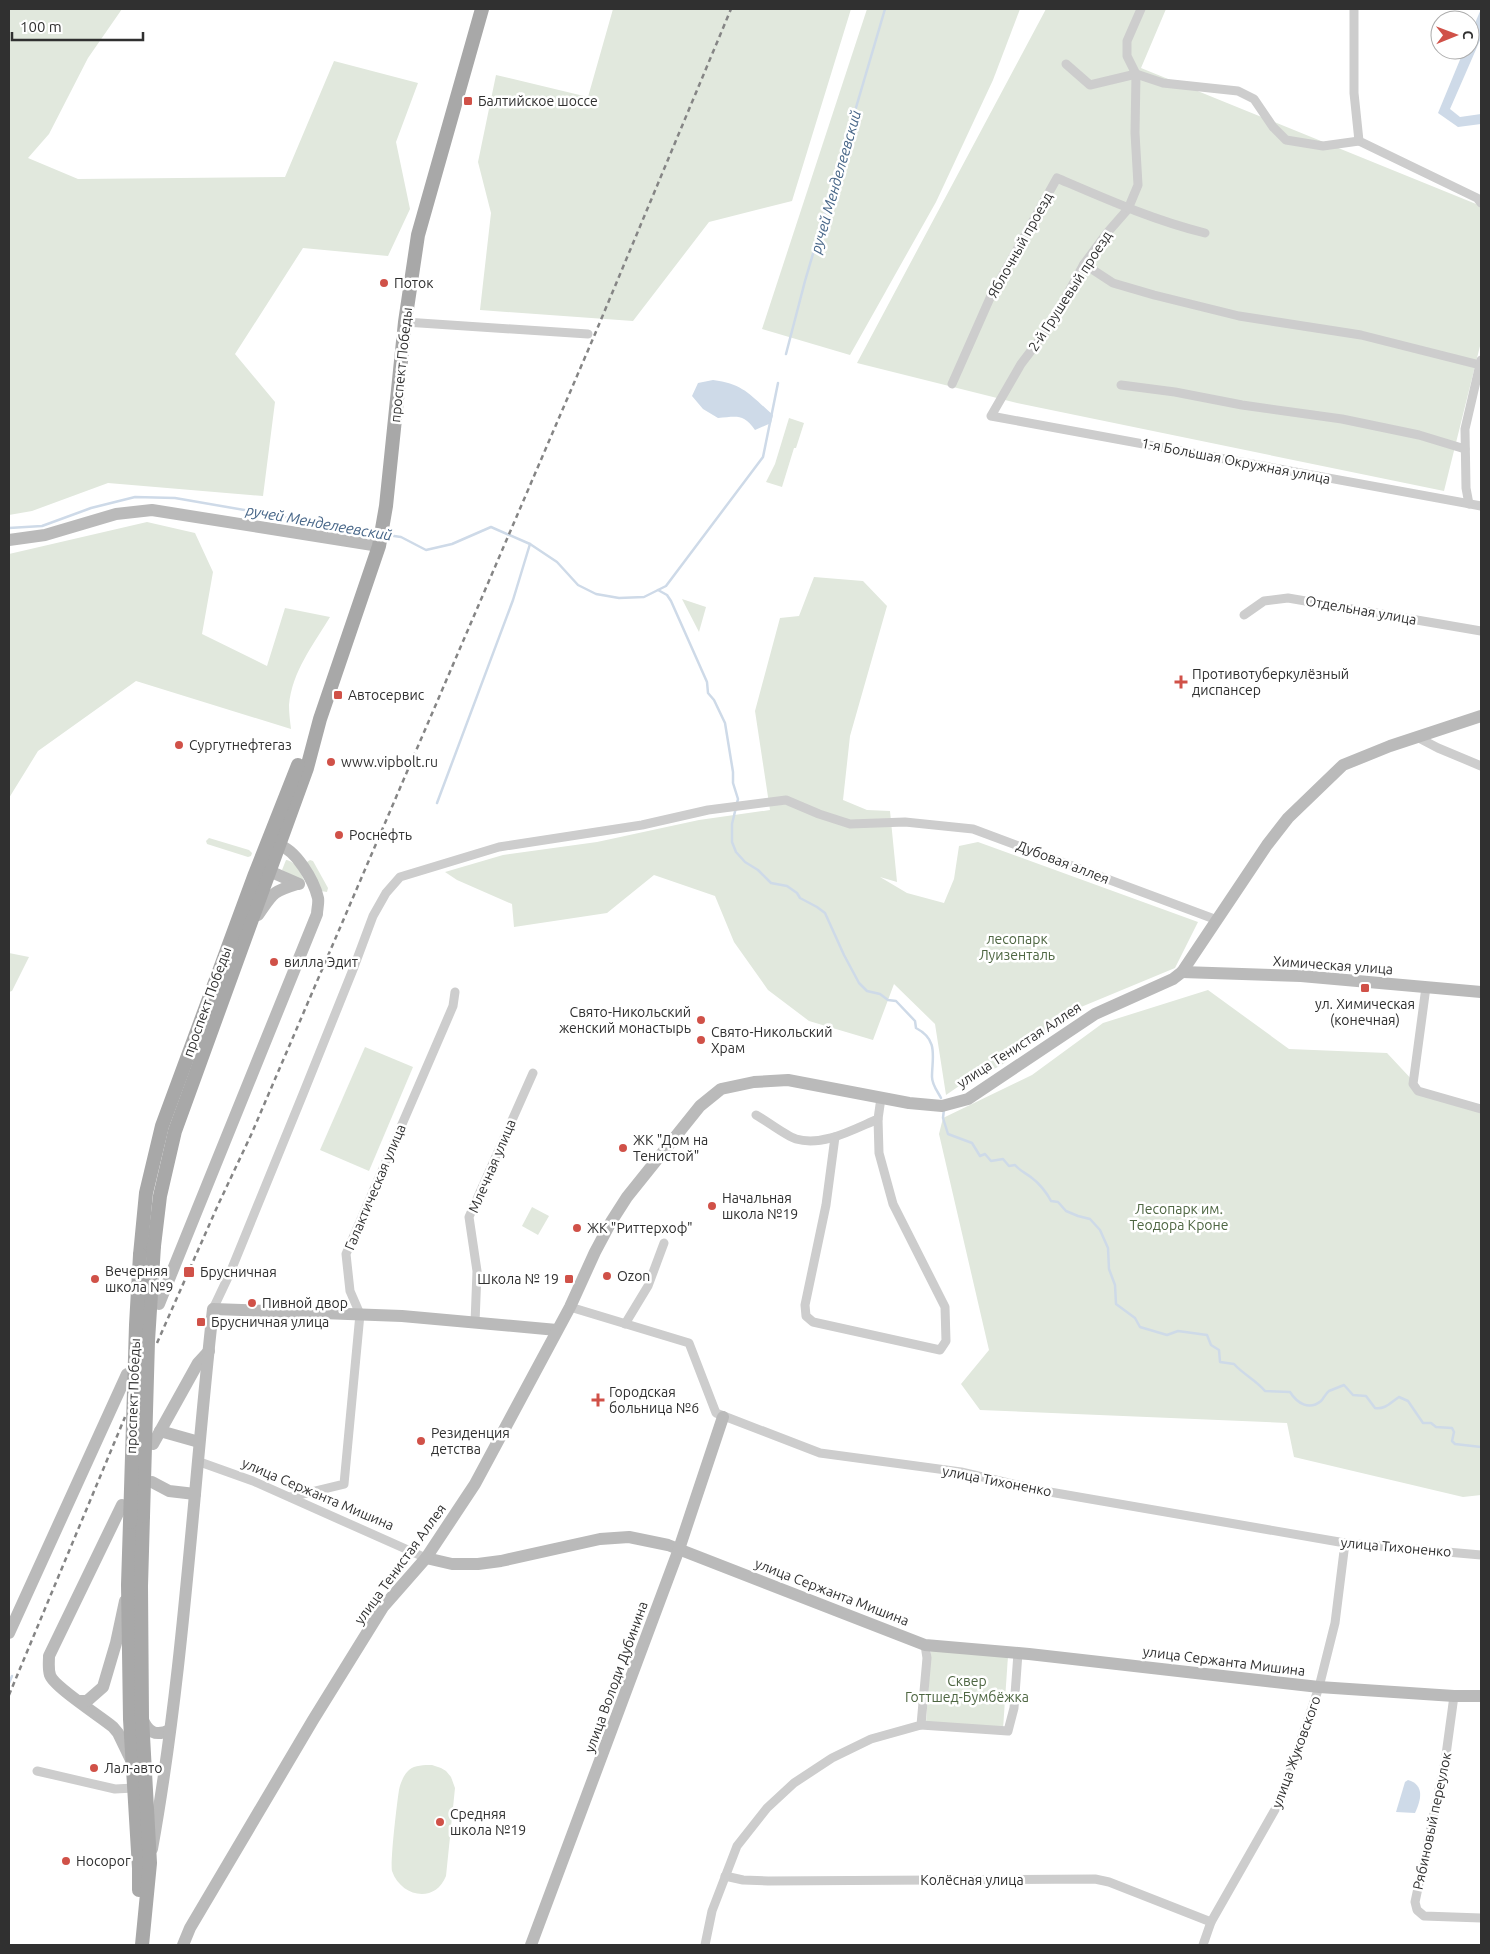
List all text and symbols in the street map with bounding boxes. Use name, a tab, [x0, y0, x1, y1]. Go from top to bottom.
scale bar	[12, 10, 144, 42]
north arrow	[1430, 10, 1480, 60]
text: 100 m	[20, 18, 62, 35]
text: С	[1460, 30, 1476, 39]
place label: Балтийское шоссе	[478, 93, 598, 109]
marker: Балтийское шоссе	[462, 95, 474, 107]
water label: ручей Менделеевский	[807, 108, 864, 256]
street label: Яблочный проезд	[984, 190, 1056, 300]
street label: 2-й Грушевый проезд	[1025, 228, 1115, 354]
place label: Поток	[394, 275, 433, 291]
marker: Поток	[378, 277, 390, 289]
street label: проспект Победы	[387, 307, 415, 423]
street label: 1-я Большая Окружная улица	[1140, 435, 1332, 487]
water label: ручей Менделеевский	[244, 501, 393, 544]
street label: Отдельная улица	[1304, 592, 1418, 628]
place label: Противотуберкулёзный диспансер	[1192, 666, 1349, 698]
marker: Противотуберкулёзный диспансер	[1174, 675, 1188, 689]
place label: Автосервис	[348, 687, 425, 703]
marker: Автосервис	[332, 689, 344, 701]
place label: Сургутнефтегаз	[189, 737, 292, 753]
marker: Сургутнефтегаз	[173, 739, 185, 751]
place label: www.vipbolt.ru	[341, 754, 438, 770]
marker: www.vipbolt.ru	[325, 756, 337, 768]
place label: Роснефть	[349, 827, 412, 843]
marker: Роснефть	[333, 829, 345, 841]
street label: Дубовая аллея	[1014, 837, 1112, 887]
park label: лесопарк Луизенталь	[979, 931, 1055, 963]
street label: проспект Победы	[180, 945, 234, 1059]
street label: Химическая улица	[1272, 953, 1394, 977]
place label: вилла Эдит	[284, 954, 358, 970]
marker: вилла Эдит	[268, 956, 280, 968]
marker: ул. Химическая (конечная)	[1359, 982, 1371, 994]
place label: ул. Химическая (конечная)	[1315, 996, 1415, 1028]
street label: улица Тенистая Аллея	[954, 999, 1084, 1091]
place label: Свято-Никольский женский монастырь	[559, 1004, 691, 1036]
marker: Свято-Никольский женский монастырь	[695, 1014, 707, 1026]
place label: Свято-Никольский Храм	[711, 1024, 832, 1056]
marker: Свято-Никольский Храм	[695, 1034, 707, 1046]
street label: Млечная улица	[465, 1117, 519, 1215]
street label: Галактическая улица	[341, 1122, 409, 1252]
place label: ЖК "Дом на Тенистой"	[633, 1132, 708, 1164]
marker: ЖК "Дом на Тенистой"	[617, 1142, 629, 1154]
place label: Начальная школа №19	[722, 1190, 798, 1222]
marker: Начальная школа №19	[706, 1200, 718, 1212]
park label: Лесопарк им. Теодора Кроне	[1130, 1201, 1228, 1233]
place label: ЖК "Риттерхоф"	[587, 1220, 693, 1236]
marker: ЖК "Риттерхоф"	[571, 1222, 583, 1234]
place label: Вечерняя школа №9	[105, 1263, 173, 1295]
place label: Брусничная	[200, 1264, 277, 1280]
marker: Брусничная	[182, 1265, 196, 1279]
place label: Ozon	[617, 1268, 650, 1284]
marker: Ozon	[601, 1270, 613, 1282]
place label: Школа № 19	[477, 1271, 559, 1287]
marker: Вечерняя школа №9	[89, 1273, 101, 1285]
marker: Школа № 19	[563, 1273, 575, 1285]
place label: Пивной двор	[262, 1295, 348, 1311]
marker: Пивной двор	[246, 1297, 258, 1309]
place label: Брусничная улица	[211, 1314, 329, 1330]
marker: Брусничная улица	[195, 1316, 207, 1328]
street label: проспект Победы	[123, 1338, 143, 1454]
place label: Городская больница №6	[609, 1384, 699, 1416]
marker: Городская больница №6	[591, 1393, 605, 1407]
place label: Резиденция детства	[431, 1425, 510, 1457]
marker: Резиденция детства	[415, 1435, 427, 1447]
street label: улица Сержанта Мишина	[240, 1455, 396, 1533]
street label: улица Тихоненко	[941, 1463, 1053, 1499]
street label: улица Тенистая Аллея	[351, 1501, 449, 1627]
street label: улица Тихоненко	[1340, 1534, 1452, 1560]
street label: улица Сержанта Мишина	[753, 1555, 911, 1629]
street label: улица Володи Дубинина	[581, 1599, 651, 1755]
street label: улица Сержанта Мишина	[1142, 1643, 1306, 1679]
park label: Сквер Готтшед-Бумбёжка	[905, 1673, 1029, 1705]
street label: улица Жуковского	[1268, 1694, 1324, 1810]
street label: Рябиновый переулок	[1410, 1751, 1454, 1891]
place label: Лал-авто	[104, 1760, 163, 1776]
marker: Лал-авто	[88, 1762, 100, 1774]
place label: Средняя школа №19	[450, 1806, 526, 1838]
marker: Средняя школа №19	[434, 1816, 446, 1828]
place label: Носорог	[76, 1853, 131, 1869]
marker: Носорог	[60, 1855, 72, 1867]
street label: Колёсная улица	[920, 1872, 1024, 1888]

